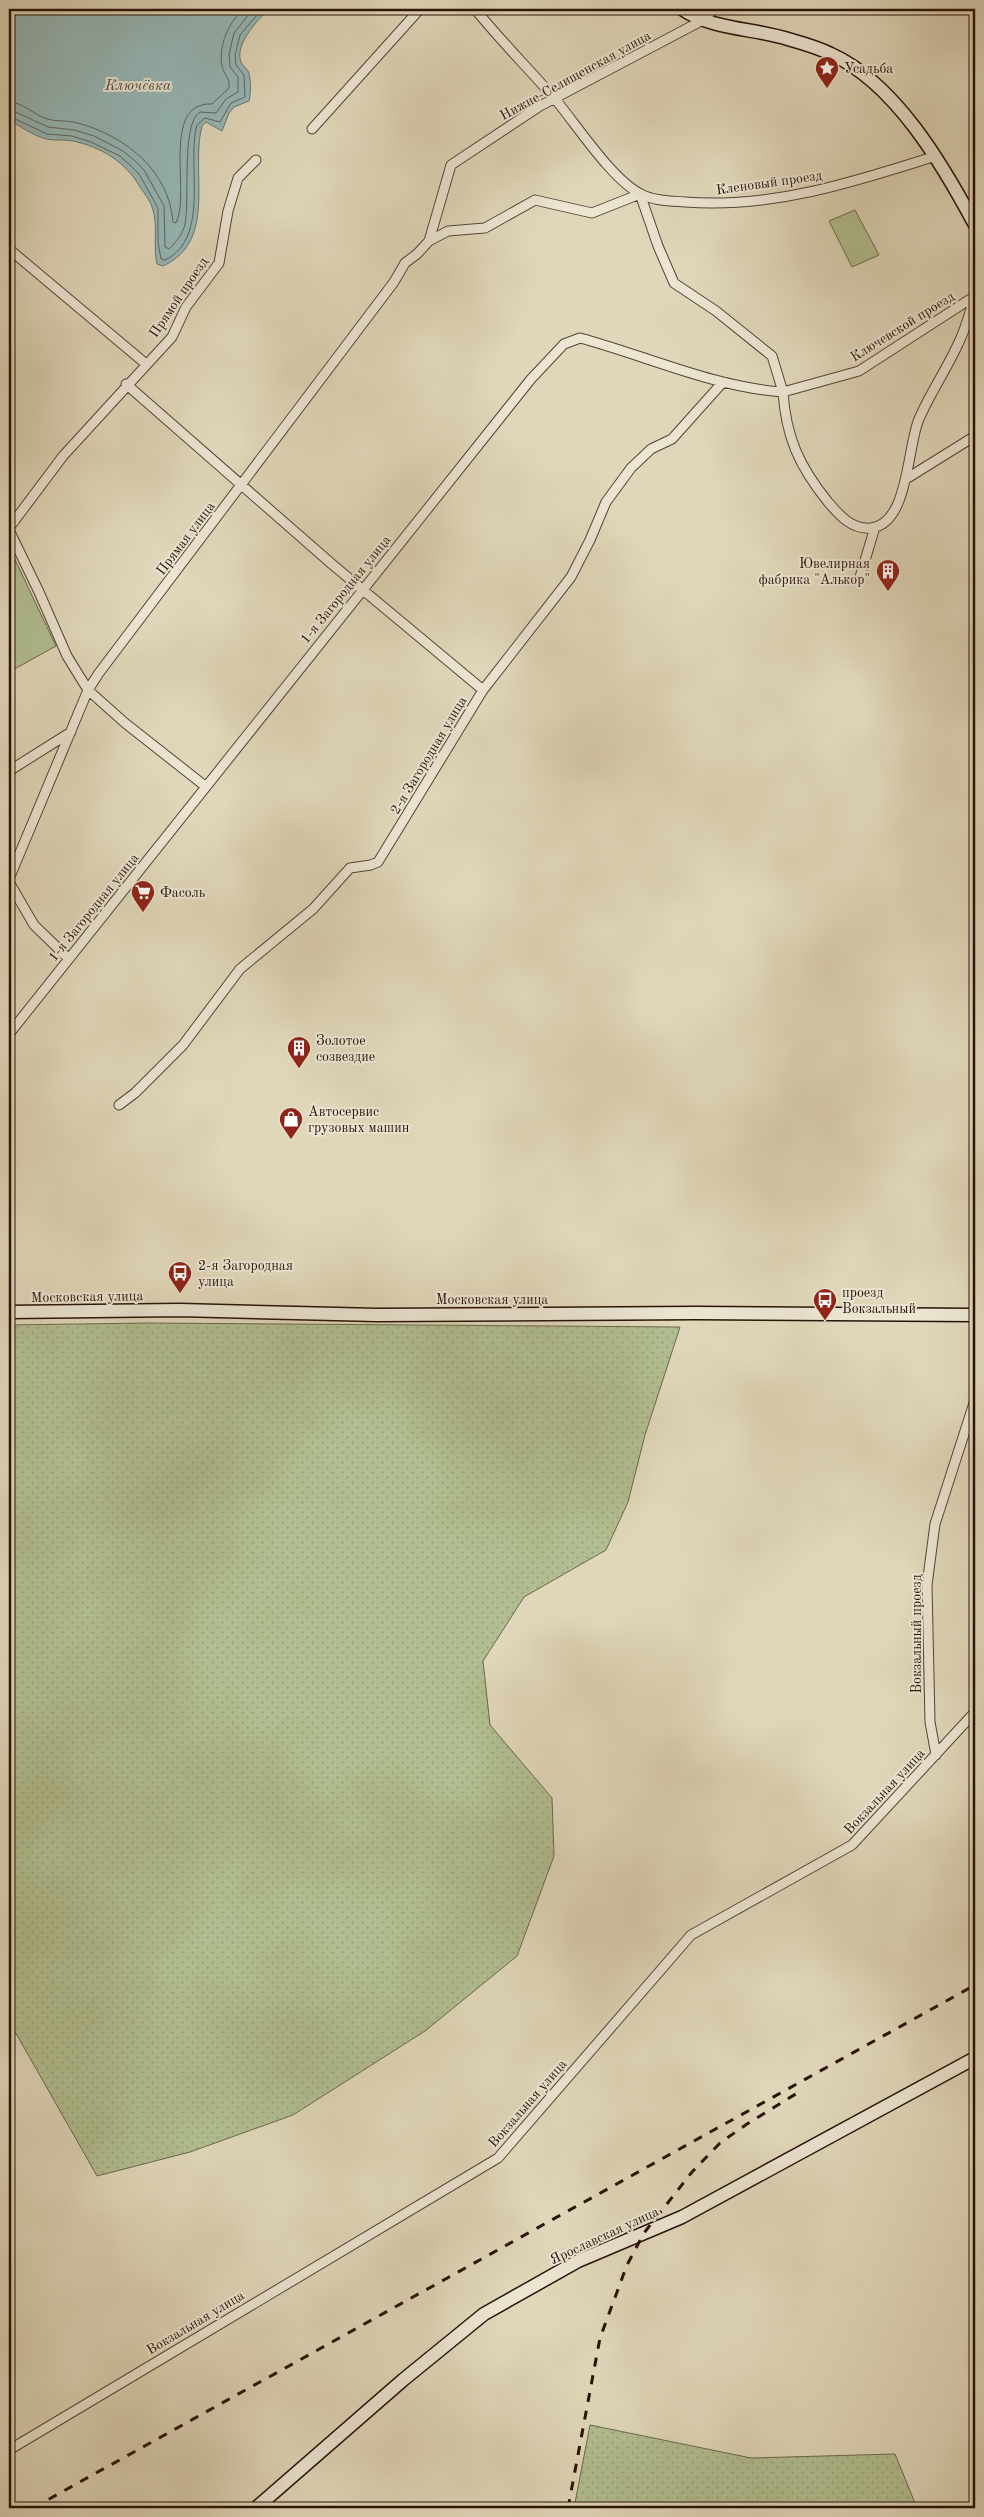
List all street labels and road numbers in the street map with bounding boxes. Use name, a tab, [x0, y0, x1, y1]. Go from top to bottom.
street label: Нижне-Селищенская улица	[498, 28, 653, 123]
street label: Кленовый проезд	[715, 169, 823, 197]
street label: Прямой проезд	[147, 255, 211, 340]
street label: Ключевской проезд	[848, 289, 957, 364]
street label: Прямая улица	[154, 499, 218, 578]
street label: 1-я Загородная улица	[298, 533, 394, 646]
street label: 2-я Загородная улица	[388, 694, 470, 817]
street label: 1-я Загородная улица	[46, 851, 142, 964]
street label: Московская улица	[31, 1289, 143, 1305]
street label: Московская улица	[436, 1293, 548, 1307]
street label: Вокзальный проезд	[910, 1574, 924, 1694]
street label: Вокзальная улица	[842, 1746, 928, 1837]
street label: Вокзальная улица	[486, 2057, 570, 2150]
street label: Ярославская улица	[548, 2204, 661, 2267]
street label: Вокзальная улица	[144, 2288, 247, 2357]

